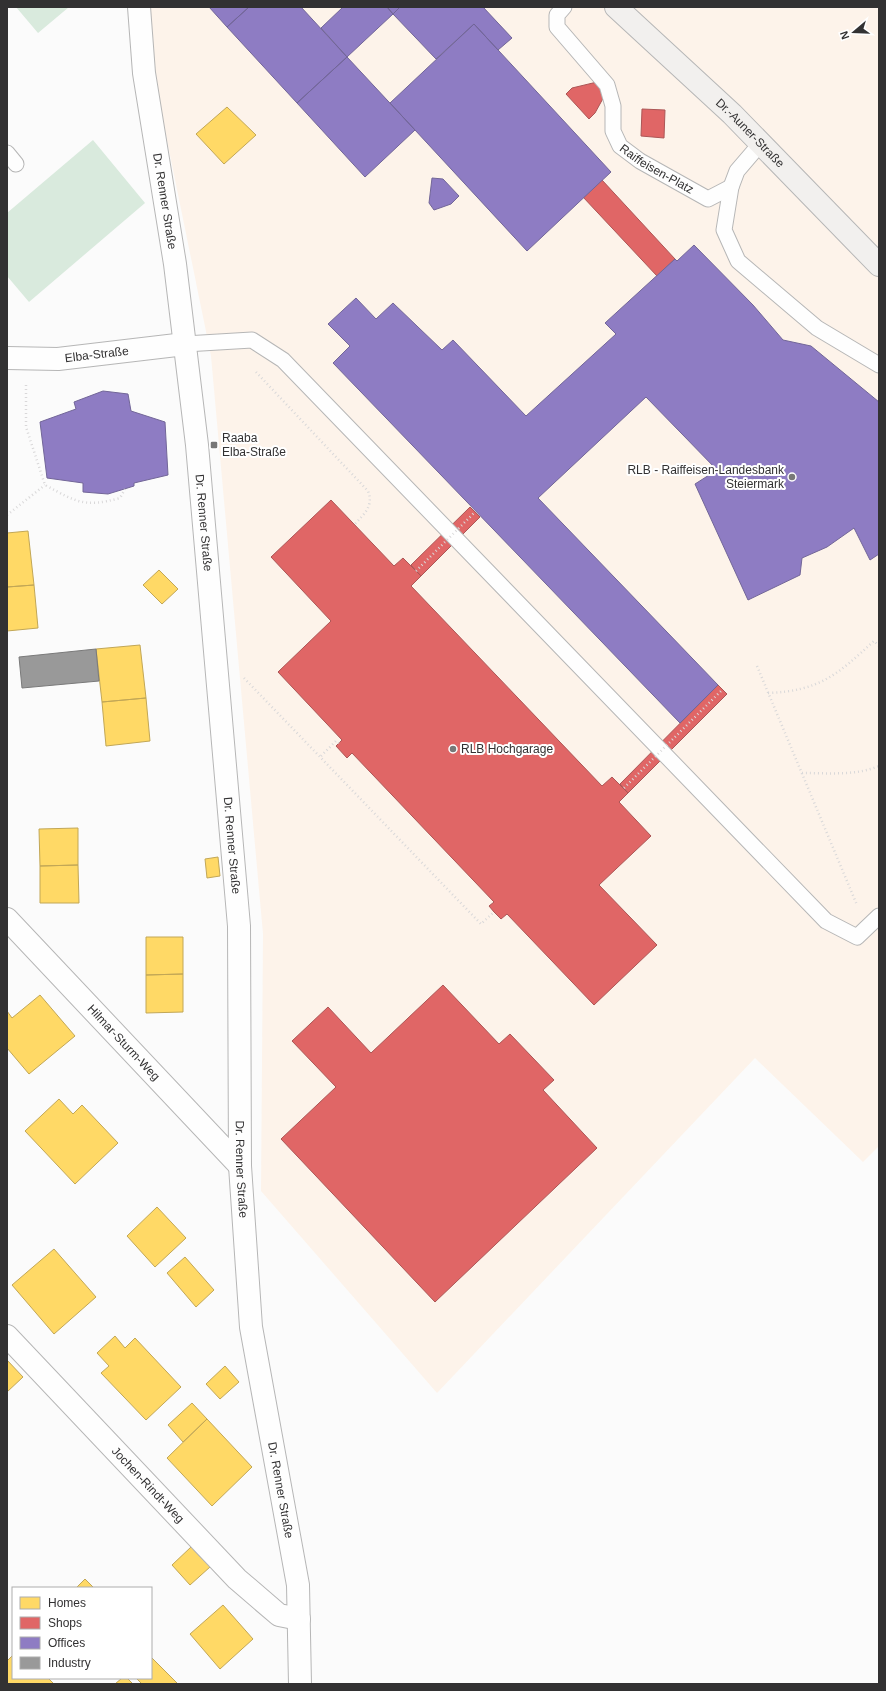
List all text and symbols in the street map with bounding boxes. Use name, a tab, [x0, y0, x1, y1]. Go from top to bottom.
north arrow	[834, 12, 874, 52]
text: N	[838, 29, 852, 41]
street label: Dr.-Auner-Straße	[713, 96, 787, 171]
street label: Raiffeisen-Platz	[617, 141, 696, 197]
street label: Dr. Renner Straße	[150, 152, 180, 251]
street label: Elba-Straße	[64, 344, 130, 365]
place label: Raaba Elba-Straße	[222, 431, 286, 459]
marker: Raaba Elba-Straße	[209, 440, 219, 450]
place label: RLB - Raiffeisen-Landesbank Steiermark	[627, 463, 785, 491]
marker: RLB - Raiffeisen-Landesbank Steiermark	[787, 472, 797, 482]
street label: Dr. Renner Straße	[193, 473, 215, 572]
place label: RLB Hochgarage	[461, 742, 553, 756]
marker: RLB Hochgarage	[448, 744, 458, 754]
street label: Dr. Renner Straße	[221, 796, 243, 895]
street label: Hilmar-Sturm-Weg	[85, 1002, 163, 1084]
street label: Dr. Renner Straße	[233, 1120, 251, 1219]
street label: Dr. Renner Straße	[265, 1441, 296, 1540]
street label: Jochen-Rindt-Weg	[109, 1444, 187, 1526]
legend	[12, 1587, 152, 1679]
text: Homes	[48, 1596, 86, 1610]
text: Shops	[48, 1616, 82, 1630]
text: Offices	[48, 1636, 85, 1650]
text: Industry	[48, 1656, 91, 1670]

